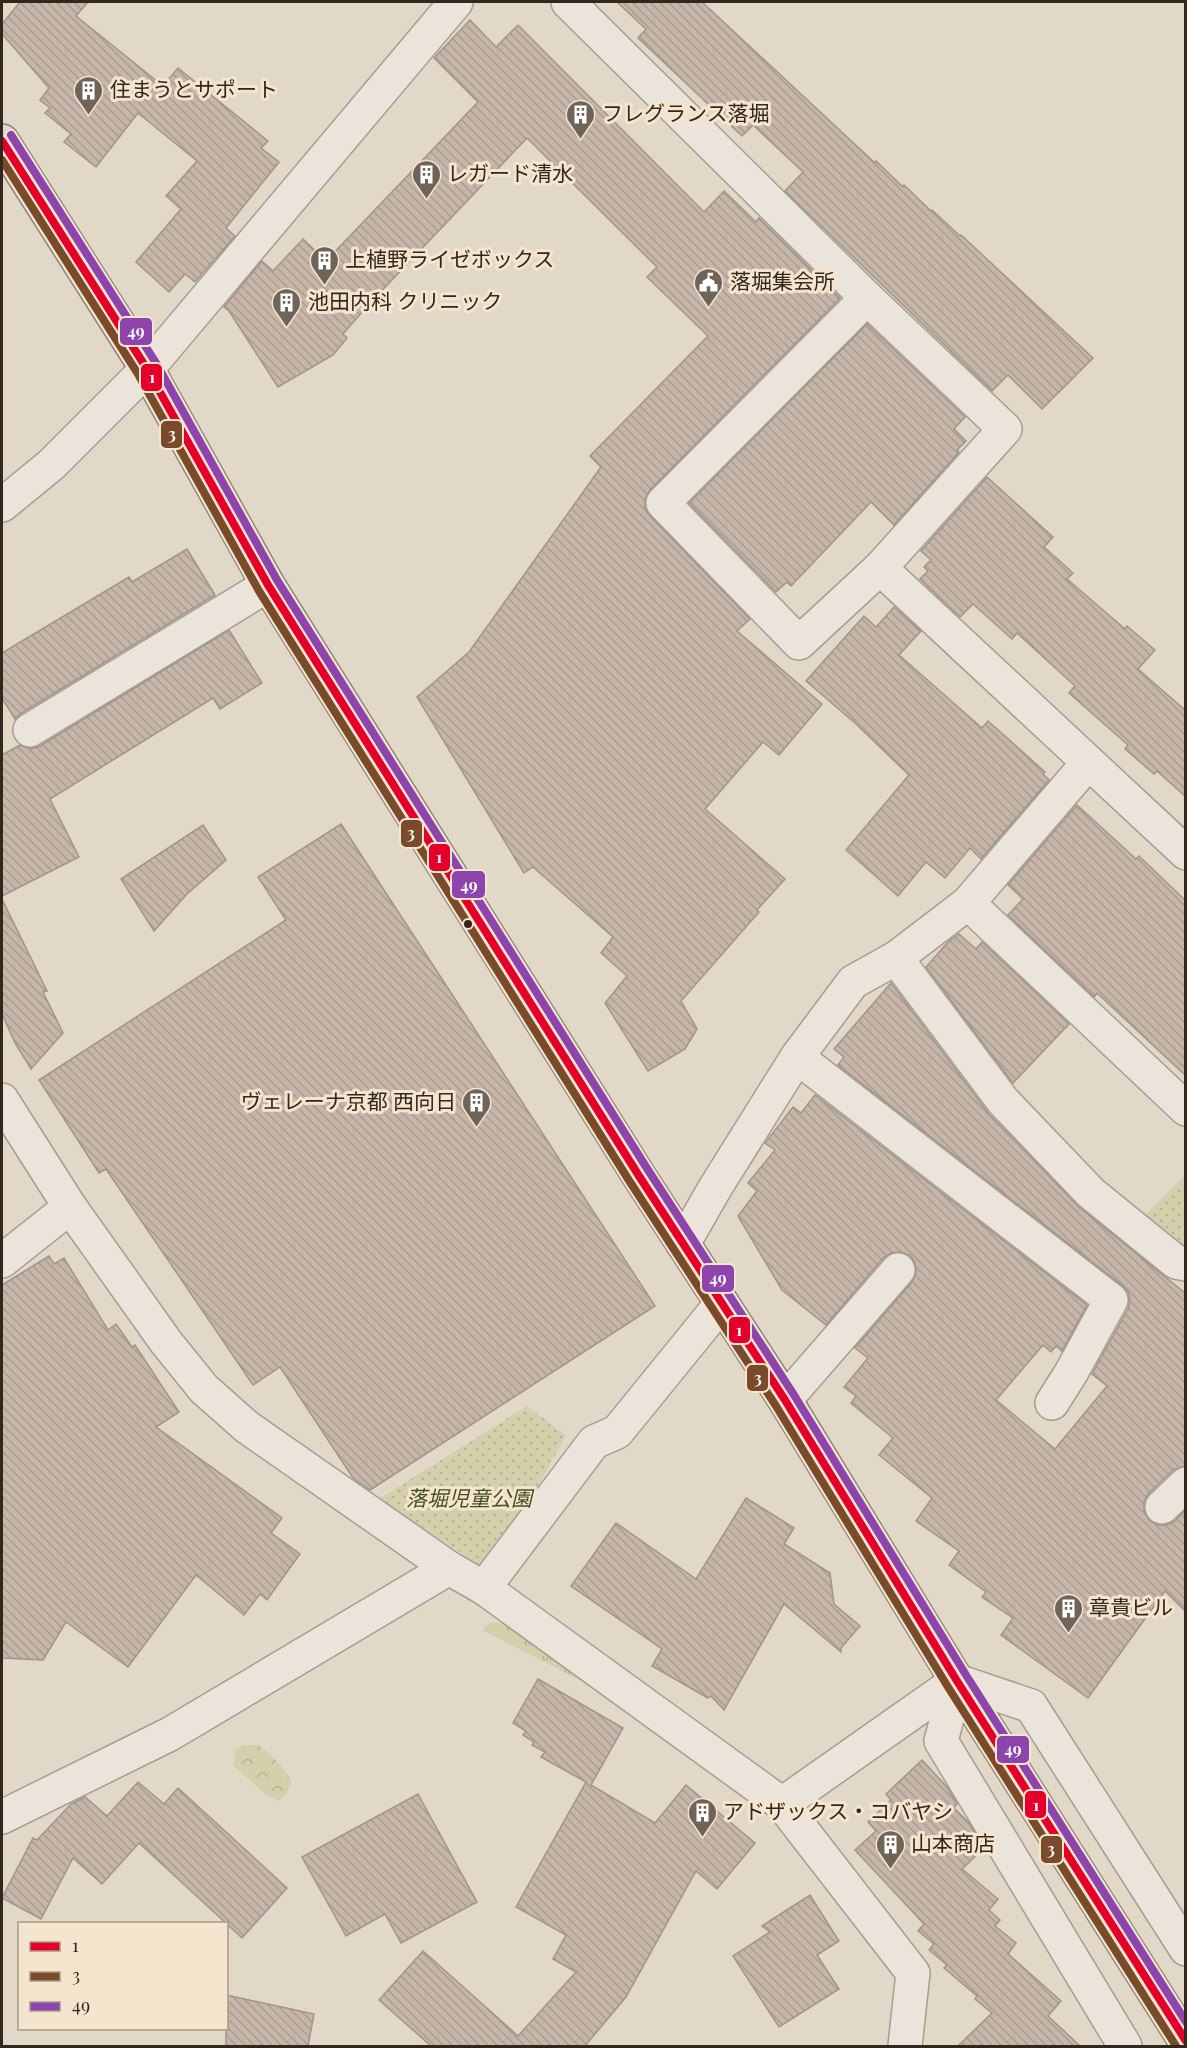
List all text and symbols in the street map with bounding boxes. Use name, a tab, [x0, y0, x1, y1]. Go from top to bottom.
building icon: 住まうとサポート	[73, 74, 105, 116]
place label: 住まうとサポート	[110, 74, 278, 102]
building icon: フレグランス落堀	[565, 98, 597, 140]
place label: フレグランス落堀	[602, 98, 770, 126]
building icon: レガード清水	[410, 158, 442, 200]
place label: レガード清水	[447, 158, 573, 186]
building icon: 上植野ライゼボックス	[308, 244, 340, 286]
place label: 上植野ライゼボックス	[345, 244, 554, 272]
public building icon: 落堀集会所	[693, 266, 725, 308]
place label: 落堀集会所	[730, 266, 835, 294]
building icon: 池田内科 クリニック	[271, 286, 303, 328]
place label: 池田内科 クリニック	[308, 286, 502, 314]
line badge: 49	[119, 317, 153, 346]
text: 49	[127, 320, 145, 341]
line badge: 1	[140, 363, 163, 392]
text: 1	[149, 366, 155, 387]
line badge: 3	[160, 420, 183, 449]
text: 3	[168, 423, 176, 444]
line badge: 3	[400, 819, 423, 848]
text: 3	[407, 822, 415, 843]
line badge: 1	[428, 843, 451, 872]
text: 1	[436, 846, 442, 867]
line badge: 49	[451, 870, 486, 899]
text: 49	[460, 874, 478, 895]
unlabelled marker	[462, 918, 474, 930]
place label: ヴェレーナ京都 西向日	[241, 1086, 456, 1114]
building icon: ヴェレーナ京都 西向日	[461, 1086, 493, 1128]
line badge: 49	[701, 1264, 735, 1293]
text: 49	[709, 1267, 727, 1288]
line badge: 1	[728, 1316, 751, 1344]
text: 1	[736, 1319, 742, 1340]
line badge: 3	[746, 1364, 769, 1392]
text: 3	[754, 1367, 762, 1388]
park label: 落堀児童公園	[406, 1483, 535, 1511]
building icon: 章貴ビル	[1052, 1592, 1084, 1634]
place label: 章貴ビル	[1089, 1592, 1173, 1620]
line badge: 49	[996, 1735, 1030, 1764]
text: 49	[1004, 1738, 1022, 1759]
line badge: 1	[1024, 1790, 1047, 1819]
text: 1	[1033, 1794, 1039, 1815]
building icon: アドザックス・コバヤシ	[686, 1796, 718, 1838]
place label: アドザックス・コバヤシ	[723, 1796, 953, 1824]
building icon: 山本商店	[874, 1828, 906, 1870]
place label: 山本商店	[911, 1828, 995, 1856]
line badge: 3	[1040, 1835, 1063, 1864]
text: 3	[1047, 1838, 1055, 1859]
legend	[18, 1922, 228, 2030]
text: 1	[72, 1933, 79, 1957]
text: 3	[72, 1963, 80, 1987]
text: 49	[72, 1993, 90, 2017]

